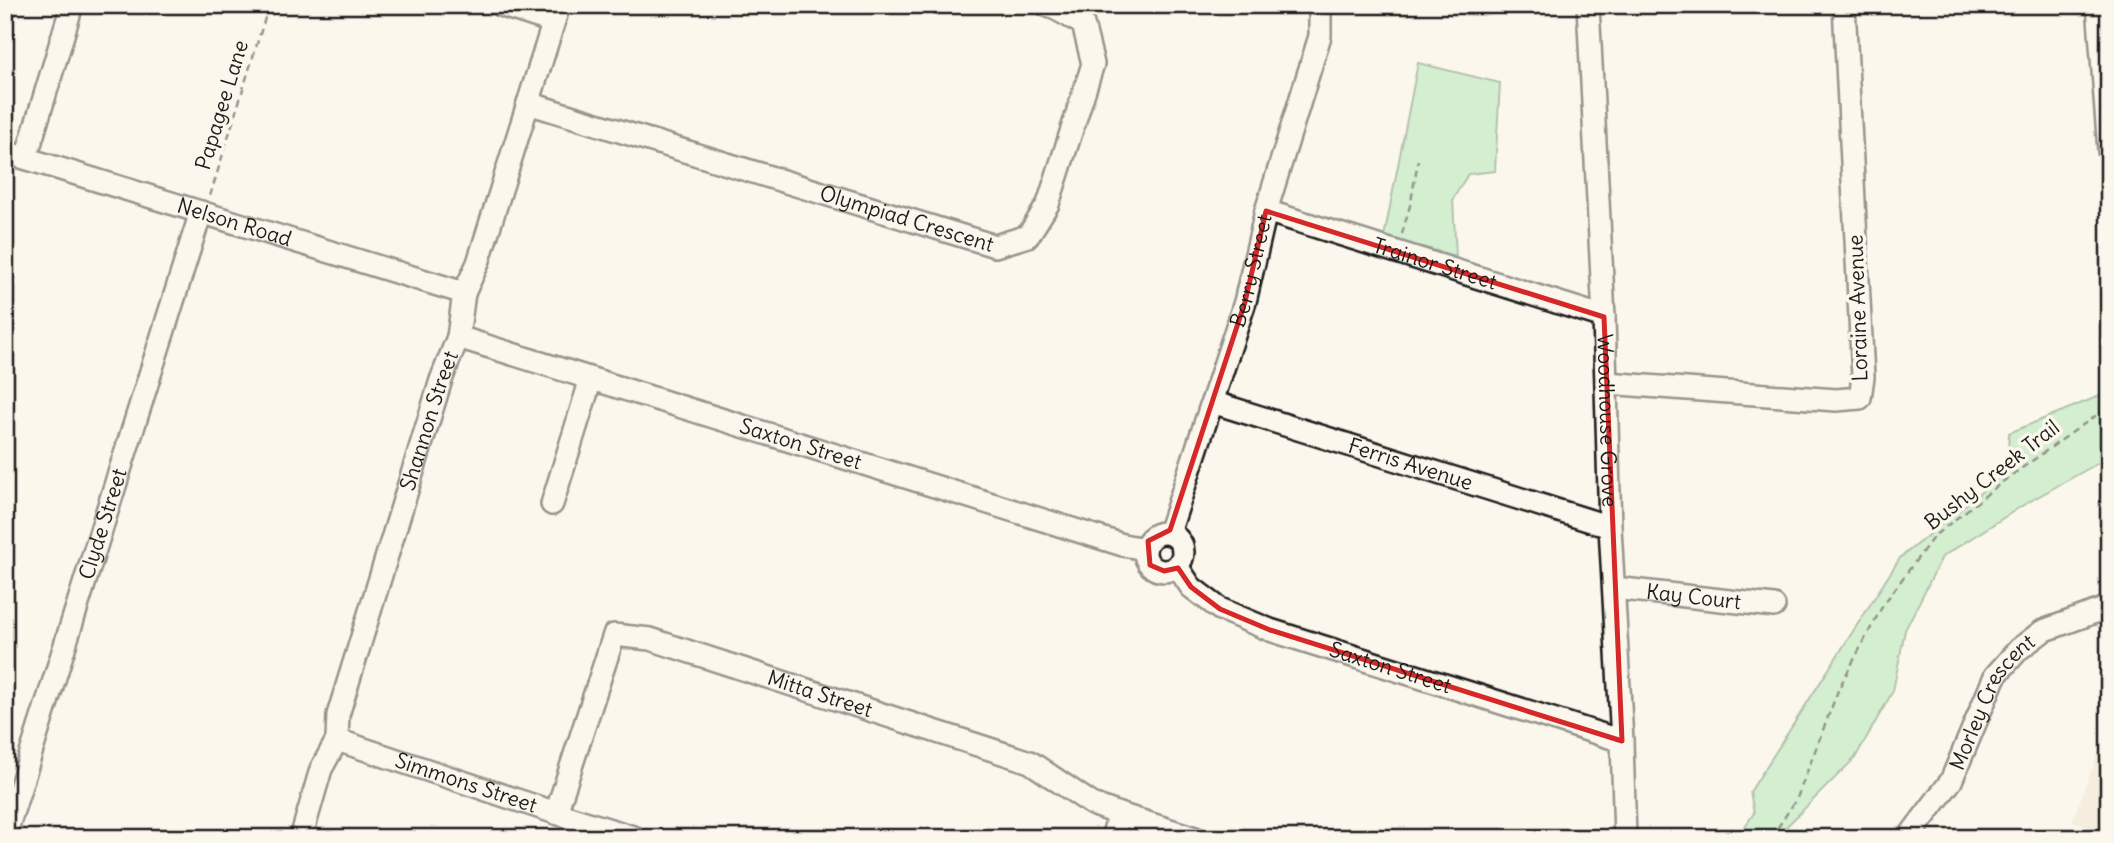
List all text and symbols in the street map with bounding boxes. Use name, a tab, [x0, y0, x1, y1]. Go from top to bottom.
street label: Papagee Lane	[189, 37, 254, 173]
street label: Olympiad Crescent	[817, 179, 997, 258]
street label: Nelson Road	[174, 192, 295, 252]
street label: Berry Street	[1224, 212, 1278, 331]
street label: Trainor Street	[1370, 231, 1500, 296]
street label: Loraine Avenue	[1841, 234, 1874, 382]
street label: Woodhouse Grove	[1591, 334, 1623, 508]
street label: Shannon Street	[394, 347, 464, 494]
street label: Saxton Street	[737, 412, 865, 475]
street label: Bushy Creek Trail	[1919, 414, 2065, 536]
street label: Ferris Avenue	[1345, 432, 1476, 496]
street label: Clyde Street	[72, 465, 133, 583]
street label: Kay Court	[1645, 578, 1742, 615]
street label: Morley Crescent	[1943, 628, 2040, 774]
street label: Saxton Street	[1326, 636, 1455, 699]
street label: Mitta Street	[764, 664, 876, 723]
street label: Simmons Street	[392, 746, 541, 819]

